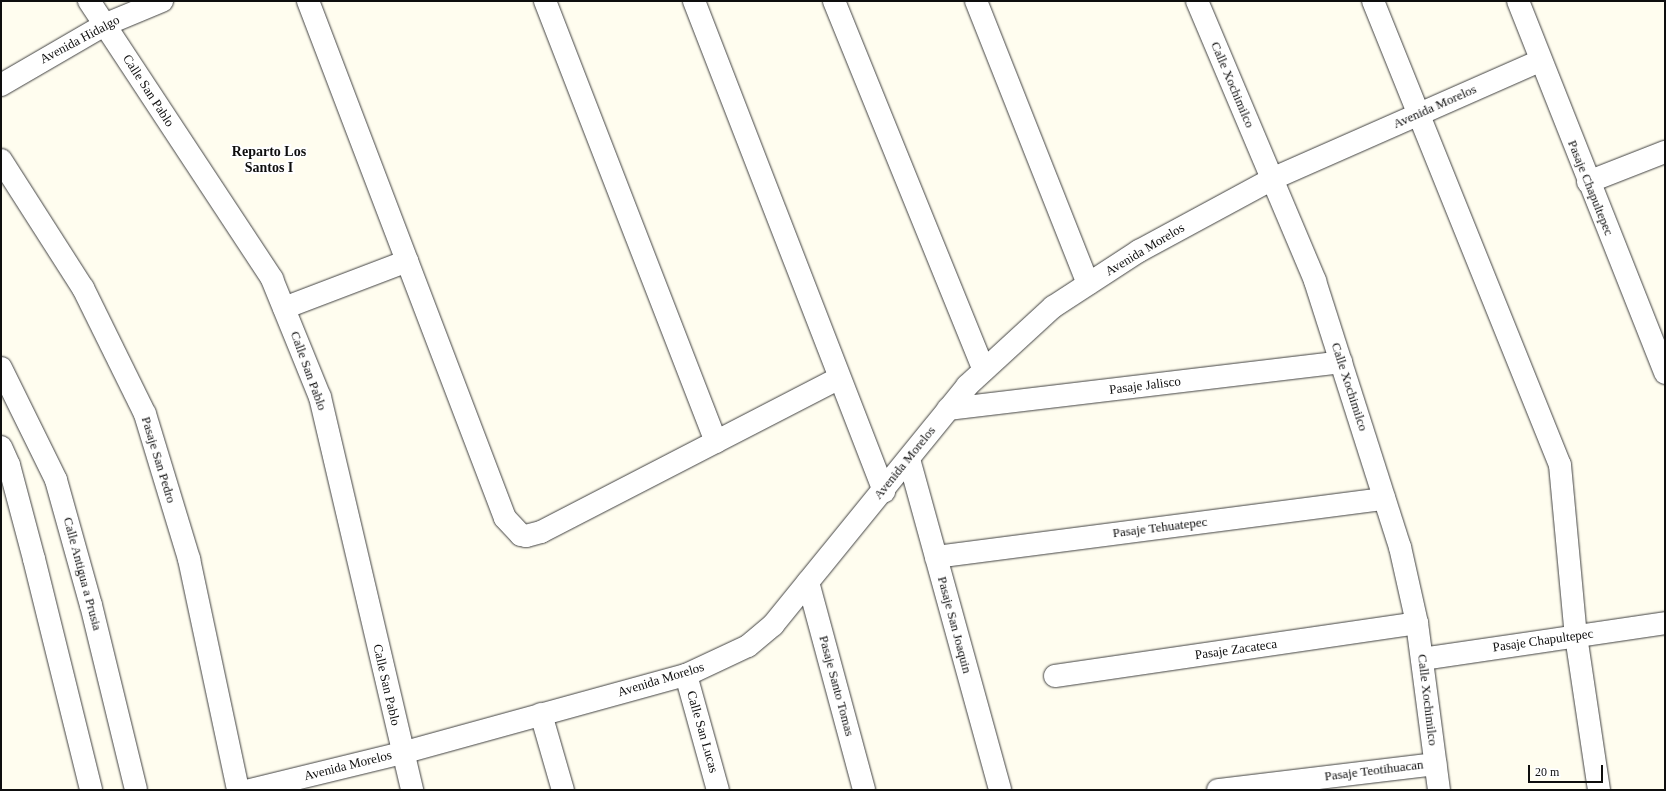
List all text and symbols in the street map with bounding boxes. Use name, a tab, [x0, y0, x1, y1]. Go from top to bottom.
street label: Avenida Hidalgo	[37, 12, 123, 68]
street label: Calle Xochimilco	[1207, 40, 1257, 130]
street label: Calle San Pablo	[119, 52, 177, 130]
street label: Avenida Morelos	[1391, 82, 1479, 132]
street label: Pasaje Chapultepec	[1564, 138, 1616, 238]
district label: Reparto Los Santos I	[232, 144, 306, 176]
street label: Avenida Morelos	[1103, 220, 1187, 280]
street label: Calle San Pablo	[286, 329, 330, 413]
street label: Calle Xochimilco	[1327, 341, 1371, 433]
street label: Pasaje Jalisco	[1108, 374, 1182, 398]
street label: Pasaje San Pedro	[137, 415, 179, 505]
street label: Avenida Morelos	[871, 423, 939, 503]
street label: Pasaje Tehuatepec	[1112, 514, 1208, 542]
street label: Calle Antigua a Prusia	[59, 515, 105, 633]
street label: Pasaje San Joaquin	[934, 575, 974, 675]
street label: Pasaje Chapultepec	[1492, 626, 1594, 656]
street label: Pasaje Santo Tomas	[815, 634, 857, 738]
street label: Pasaje Zacateca	[1194, 637, 1278, 663]
street label: Calle San Pablo	[369, 643, 403, 727]
street label: Calle Xochimilco	[1414, 653, 1440, 747]
street label: Avenida Morelos	[616, 659, 706, 701]
street label: Calle San Lucas	[683, 689, 721, 775]
street label: Avenida Morelos	[303, 748, 393, 784]
street label: Pasaje Teotihuacan	[1324, 757, 1424, 785]
scale bar	[1530, 757, 1605, 783]
text: 20 m	[1535, 765, 1559, 779]

